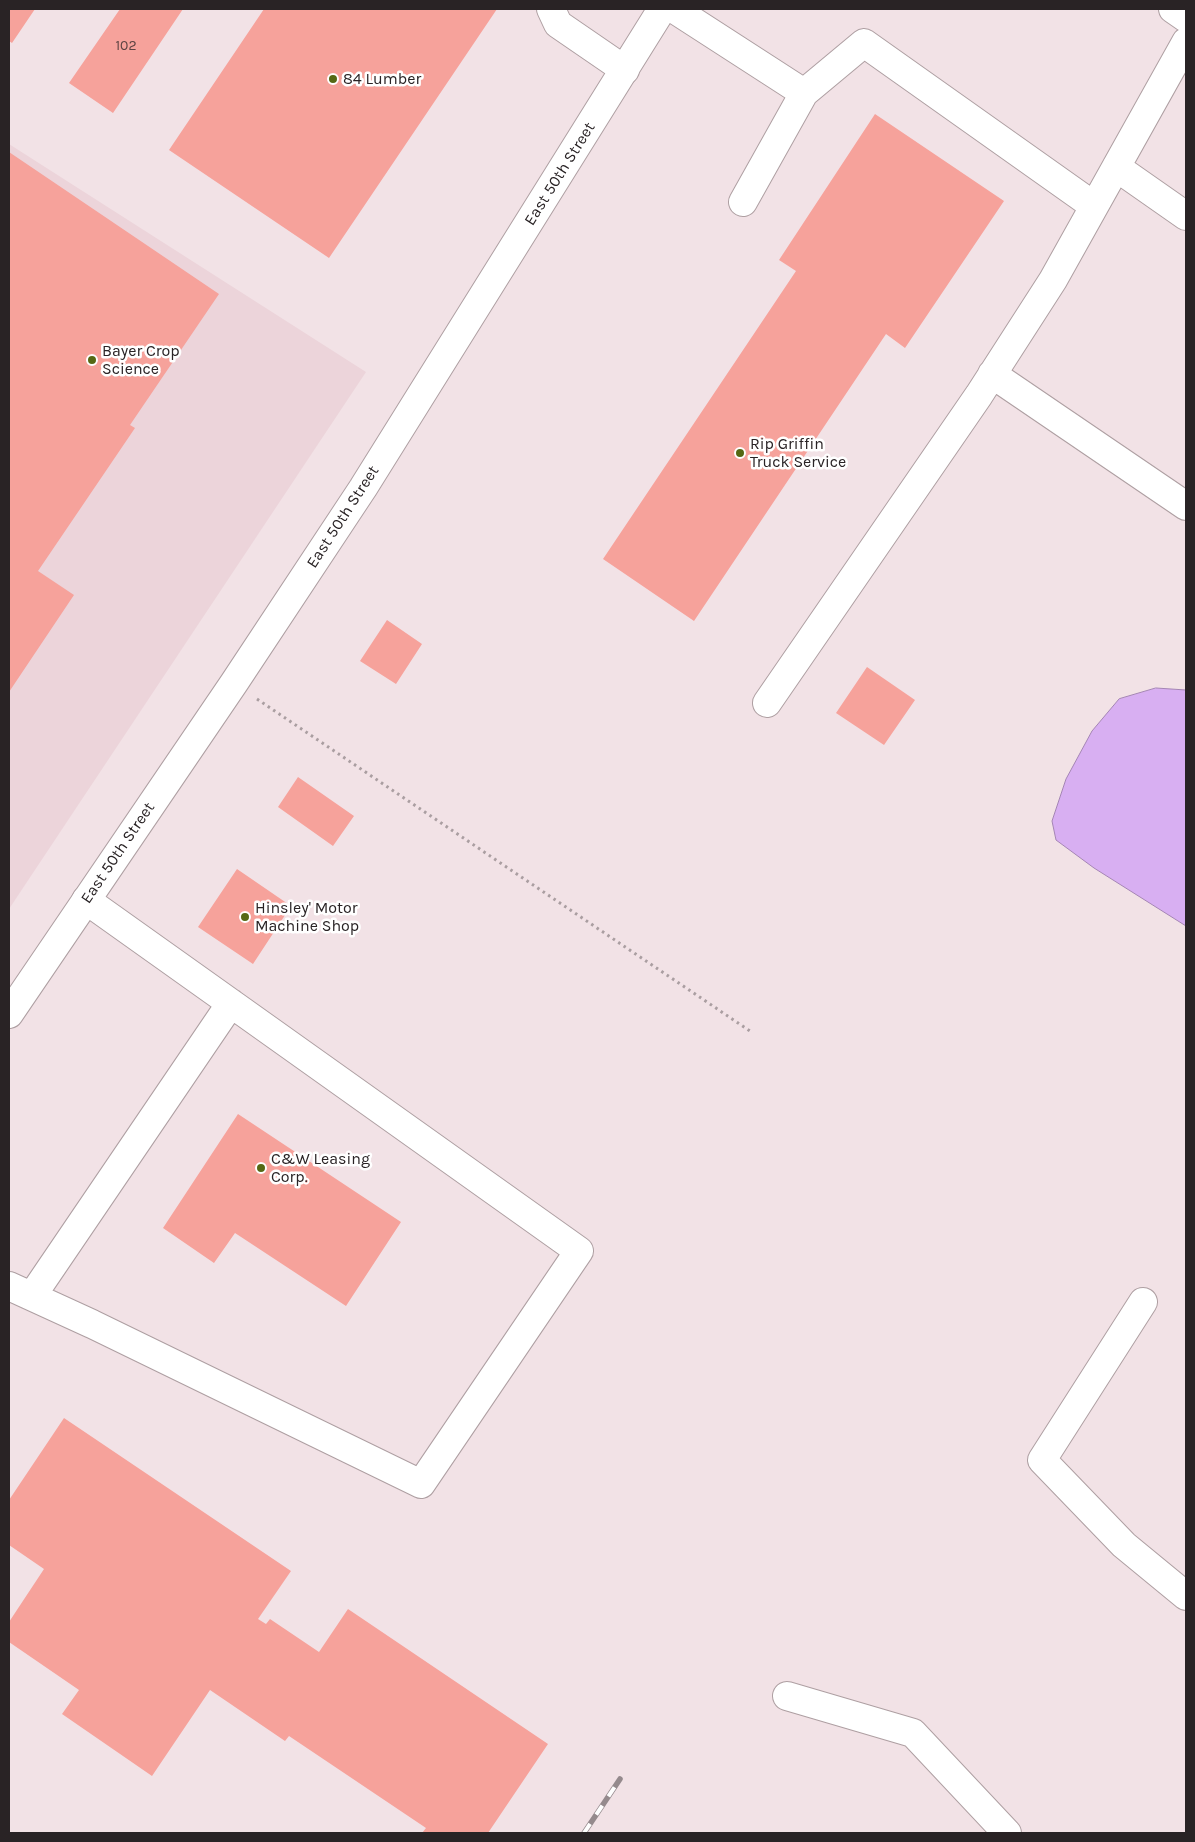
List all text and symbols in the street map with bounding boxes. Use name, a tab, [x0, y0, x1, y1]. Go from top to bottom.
house number: 102	[115, 38, 137, 54]
place label: 84 Lumber	[343, 69, 421, 89]
marker: 84 Lumber	[327, 73, 339, 85]
street label: East 50th Street	[521, 119, 599, 229]
place label: Bayer Crop Science	[102, 341, 180, 379]
marker: Bayer Crop Science	[86, 354, 98, 366]
place label: Rip Griffin Truck Service	[750, 434, 846, 472]
marker: Rip Griffin Truck Service	[734, 447, 746, 459]
street label: East 50th Street	[303, 462, 383, 572]
street label: East 50th Street	[77, 799, 159, 907]
place label: Hinsley' Motor Machine Shop	[255, 898, 359, 936]
marker: Hinsley' Motor Machine Shop	[239, 911, 251, 923]
place label: C&W Leasing Corp.	[271, 1149, 370, 1187]
marker: C&W Leasing Corp.	[255, 1162, 267, 1174]

